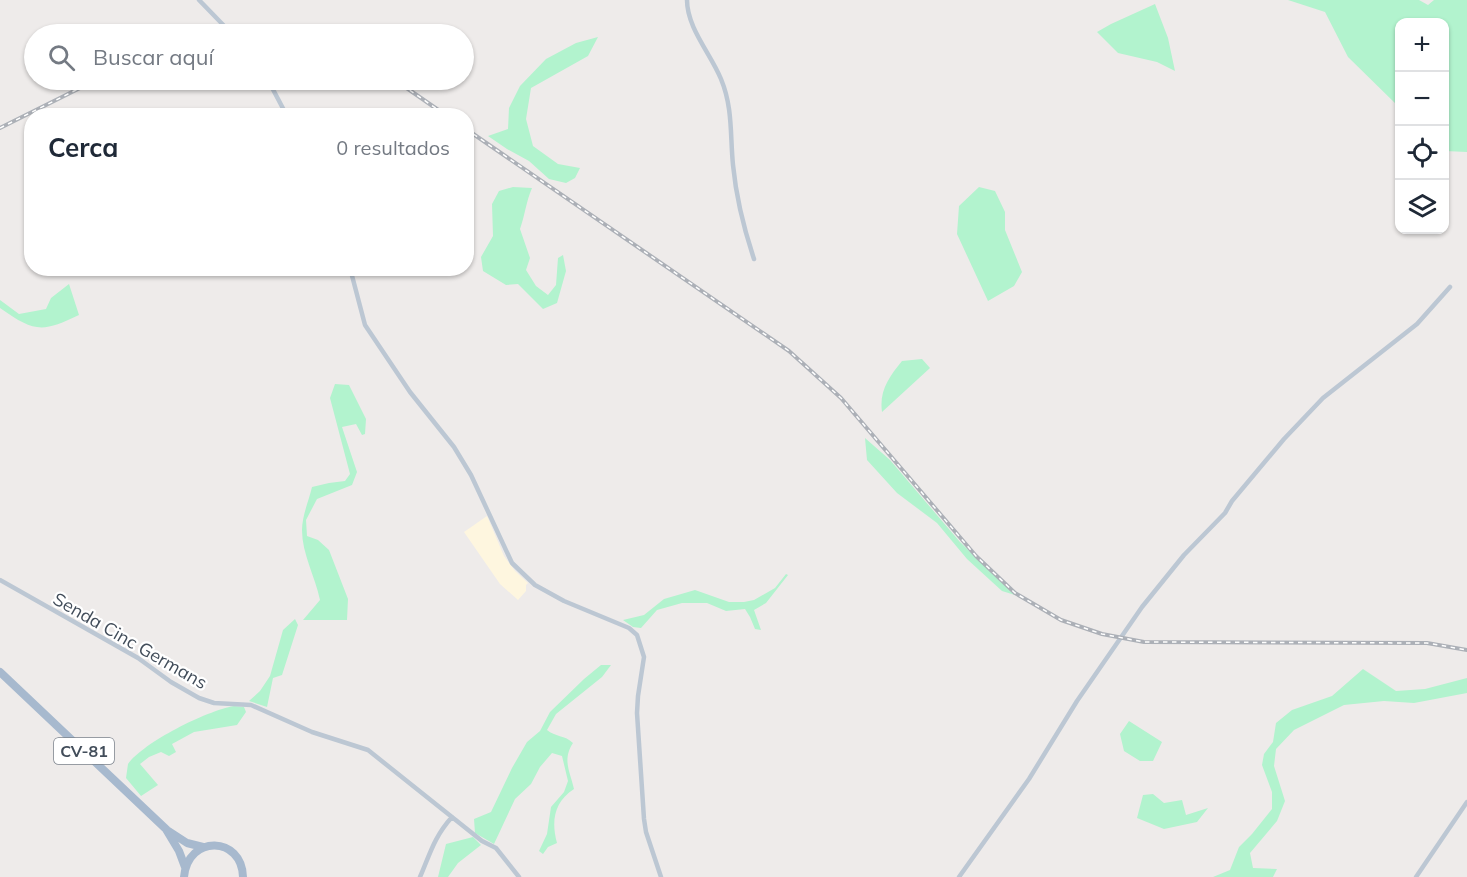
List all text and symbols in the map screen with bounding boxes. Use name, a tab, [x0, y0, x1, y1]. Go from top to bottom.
map controls	[1395, 18, 1449, 234]
button: +	[1395, 18, 1449, 72]
search box	[24, 24, 474, 90]
icon: search	[45, 41, 78, 74]
text: Buscar aquí	[93, 43, 214, 71]
button: −	[1395, 72, 1449, 126]
button: locate	[1395, 126, 1449, 180]
text: Cerca	[48, 131, 118, 164]
text: 0 resultados	[336, 135, 450, 160]
button: layers	[1395, 180, 1449, 234]
street label: Senda Cinc Germans	[49, 587, 211, 694]
road number: CV-81	[54, 738, 114, 764]

